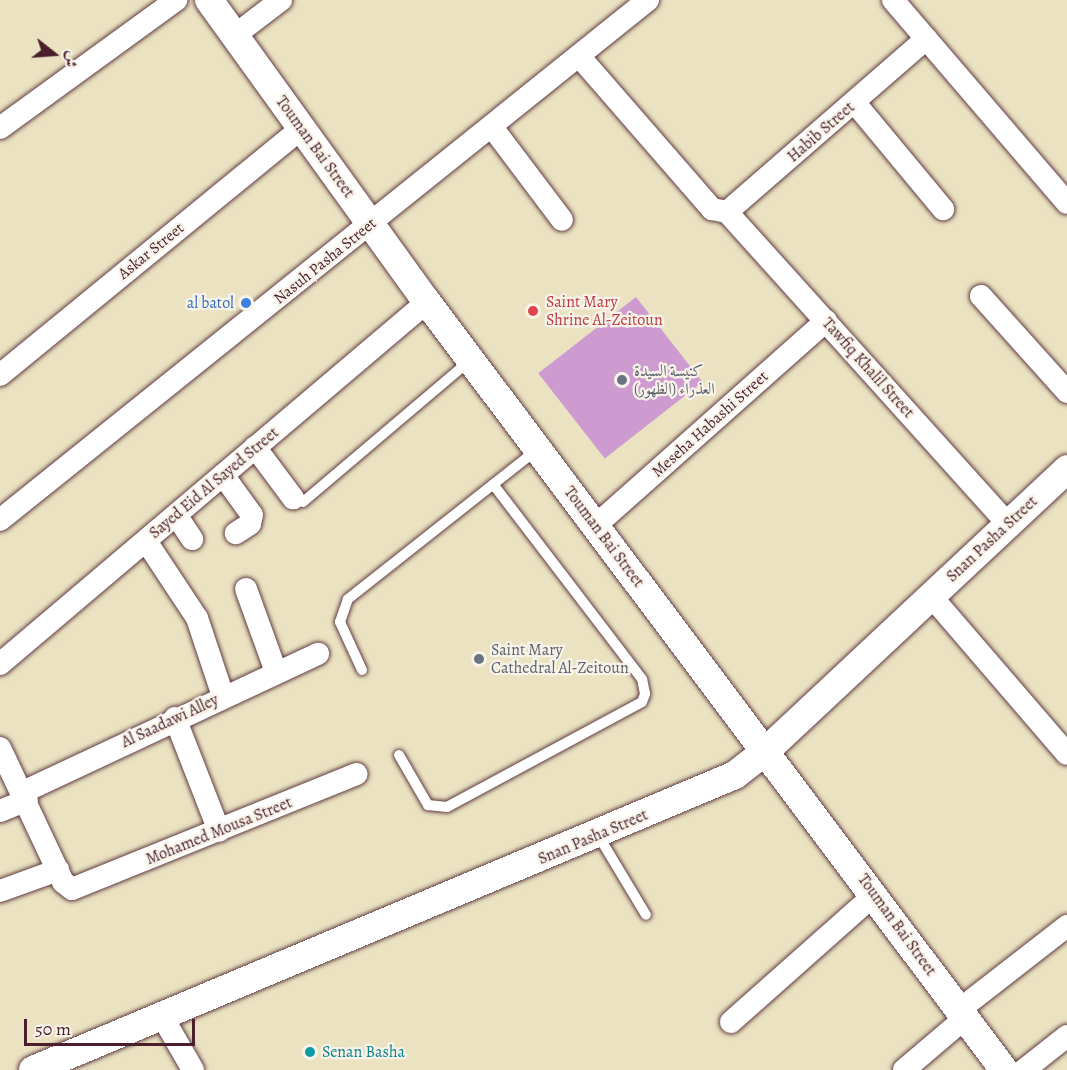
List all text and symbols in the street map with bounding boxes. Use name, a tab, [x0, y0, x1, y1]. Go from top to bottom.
north arrow	[24, 24, 84, 84]
text: ش	[58, 48, 84, 70]
street label: Touman Bai Street	[272, 92, 358, 202]
street label: Habib Street	[784, 98, 858, 166]
street label: Nasuh Pasha Street	[270, 214, 380, 308]
street label: Askar Street	[114, 219, 188, 283]
place label: Saint Mary Shrine Al-Zeitoun	[546, 292, 663, 330]
place label: al batol	[187, 293, 234, 313]
marker: al batol	[239, 296, 253, 310]
marker: Saint Mary Shrine Al-Zeitoun	[524, 302, 542, 320]
street label: Tawfiq Khalil Street	[818, 314, 918, 422]
place label: كنيسة السيدة العذراء (الظهور)	[634, 361, 715, 399]
street label: Meseha Habashi Street	[648, 367, 772, 481]
marker: كنيسة السيدة العذراء (الظهور)	[615, 373, 629, 387]
street label: Sayed Eid Al Sayed Street	[145, 423, 283, 543]
street label: Touman Bai Street	[560, 483, 648, 591]
street label: Snan Pasha Street	[943, 492, 1041, 586]
place label: Saint Mary Cathedral Al-Zeitoun	[491, 640, 629, 678]
marker: Saint Mary Cathedral Al-Zeitoun	[472, 652, 486, 666]
street label: Al Saadawi Alley	[118, 690, 222, 752]
street label: Mohamed Mousa Street	[143, 793, 295, 869]
street label: Snan Pasha Street	[535, 805, 651, 869]
street label: Touman Bai Street	[854, 870, 940, 980]
scale bar	[27, 1007, 198, 1045]
text: 50 m	[35, 1017, 71, 1041]
place label: Senan Basha	[322, 1042, 405, 1062]
marker: Senan Basha	[303, 1045, 317, 1059]

